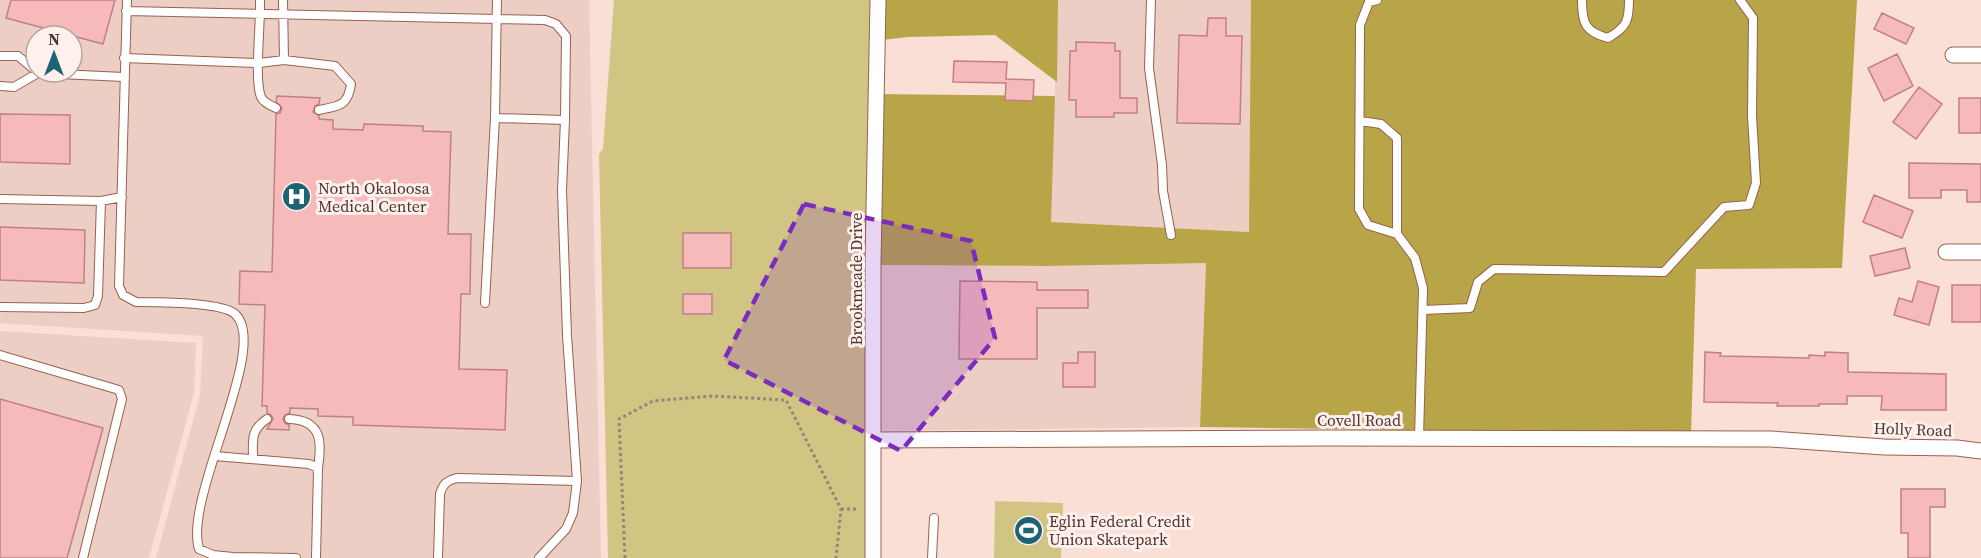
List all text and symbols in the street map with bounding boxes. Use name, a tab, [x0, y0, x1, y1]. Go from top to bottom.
north arrow	[24, 24, 84, 84]
text: N	[48, 28, 60, 50]
place label: North Okaloosa Medical Center	[318, 177, 430, 217]
hospital icon: North Okaloosa Medical Center	[281, 181, 313, 213]
street label: Brookmeade Drive	[845, 213, 867, 345]
street label: Covell Road	[1317, 409, 1401, 431]
street label: Holly Road	[1873, 417, 1953, 441]
place label: Eglin Federal Credit Union Skatepark	[1049, 510, 1192, 550]
sports icon: Eglin Federal Credit Union Skatepark	[1012, 514, 1044, 546]

